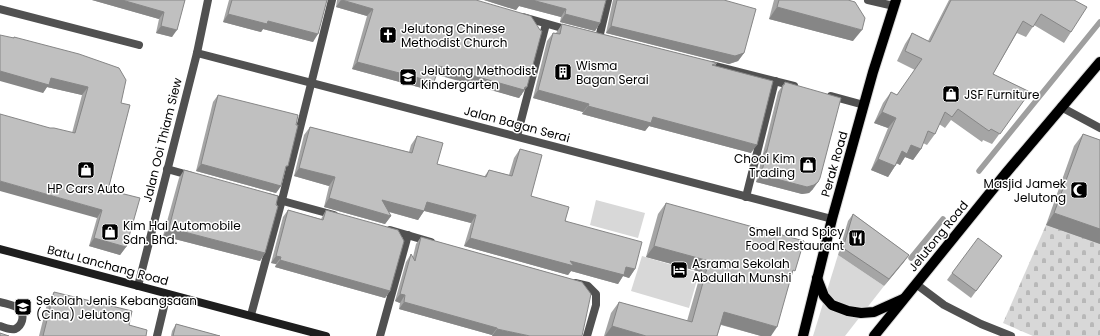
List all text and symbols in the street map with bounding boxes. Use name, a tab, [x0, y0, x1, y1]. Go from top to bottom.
place label: Jelutong Chinese Methodist Church	[401, 20, 507, 51]
church icon: Jelutong Chinese Methodist Church	[378, 25, 398, 45]
place label: Wisma Bagan Serai	[576, 57, 649, 88]
place label: Jelutong Methodist Kindergarten	[421, 62, 536, 93]
building icon: Wisma Bagan Serai	[553, 62, 573, 82]
school or university icon: Jelutong Methodist Kindergarten	[398, 67, 418, 87]
street label: Jalan Ooi Thiam Siew	[138, 76, 186, 204]
shop icon: JSF Furniture	[941, 84, 961, 104]
place label: JSF Furniture	[964, 86, 1039, 103]
street label: Jalan Bagan Serai	[462, 102, 572, 146]
street label: Perak Road	[817, 129, 851, 199]
place label: Chooi Kim Trading	[734, 150, 795, 181]
shop icon: Chooi Kim Trading	[798, 155, 818, 175]
shop icon: HP Cars Auto	[76, 160, 96, 180]
place label: Masjid Jamek Jelutong	[984, 175, 1067, 206]
place label: HP Cars Auto	[47, 180, 125, 197]
mosque icon: Masjid Jamek Jelutong	[1069, 180, 1089, 200]
street label: Jelutong Road	[904, 197, 972, 275]
place label: Kim Hai Automobile Sdn. Bhd.	[123, 217, 241, 248]
shop icon: Kim Hai Automobile Sdn. Bhd.	[100, 222, 120, 242]
place label: Smell and Spicy Food Restaurant	[745, 223, 844, 254]
restaurant icon: Smell and Spicy Food Restaurant	[847, 228, 867, 248]
street label: Batu Lanchang Road	[45, 241, 171, 289]
place label: Asrama Sekolah Abdullah Munshi	[692, 255, 792, 286]
hotel icon: Asrama Sekolah Abdullah Munshi	[669, 260, 689, 280]
place label: Sekolah Jenis Kebangsaan (Cina) Jelutong	[36, 292, 197, 323]
school or university icon: Sekolah Jenis Kebangsaan (Cina) Jelutong	[13, 297, 33, 317]

